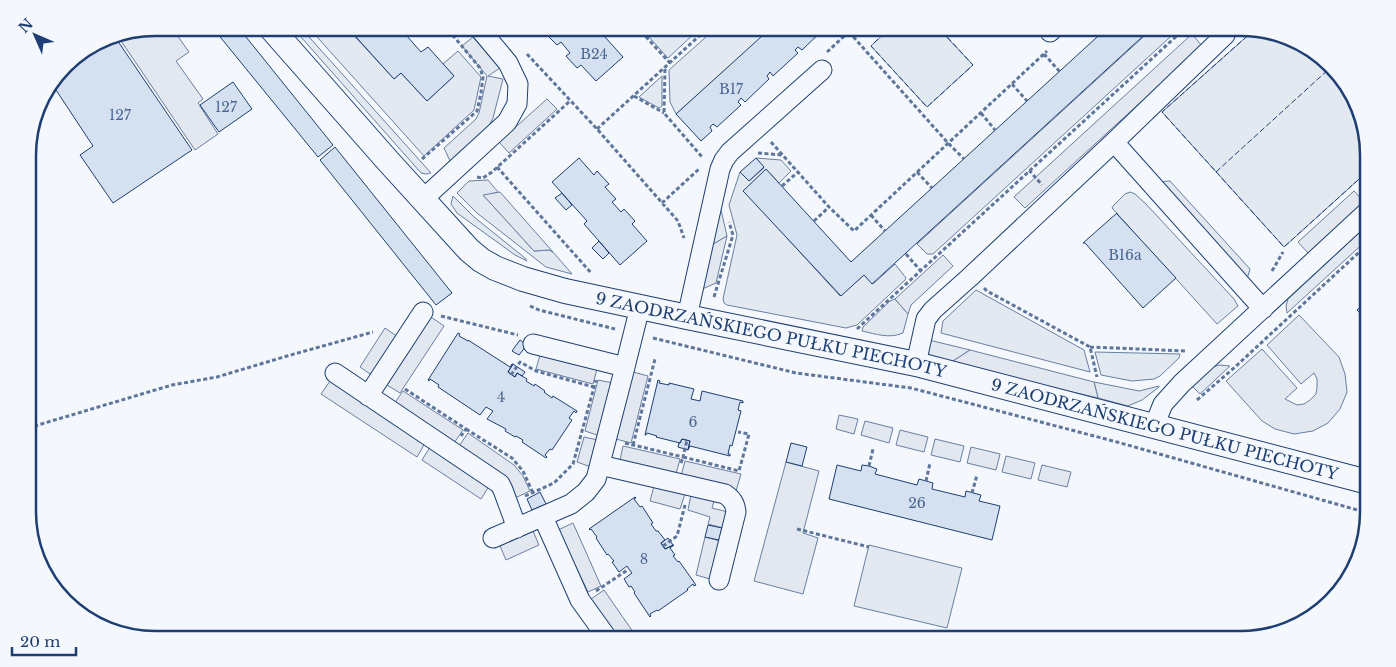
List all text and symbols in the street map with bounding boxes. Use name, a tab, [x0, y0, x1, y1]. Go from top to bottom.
north arrow	[10, 10, 60, 60]
text: N	[15, 15, 37, 37]
house number: B24	[580, 45, 608, 63]
house number: B17	[719, 80, 744, 98]
house number: 127	[215, 98, 238, 116]
house number: 127	[109, 106, 132, 124]
house number: B16a	[1108, 246, 1142, 264]
street label: 9 ZAODRZAŃSKIEGO PUŁKU PIECHOTY	[594, 288, 949, 382]
street label: 9 ZAODRZAŃSKIEGO PUŁKU PIECHOTY	[989, 374, 1341, 484]
house number: 4	[497, 388, 505, 406]
house number: 6	[688, 413, 698, 431]
house number: 26	[908, 494, 926, 512]
house number: 8	[640, 550, 648, 568]
scale bar	[12, 624, 76, 656]
text: 20 m	[20, 632, 60, 651]

